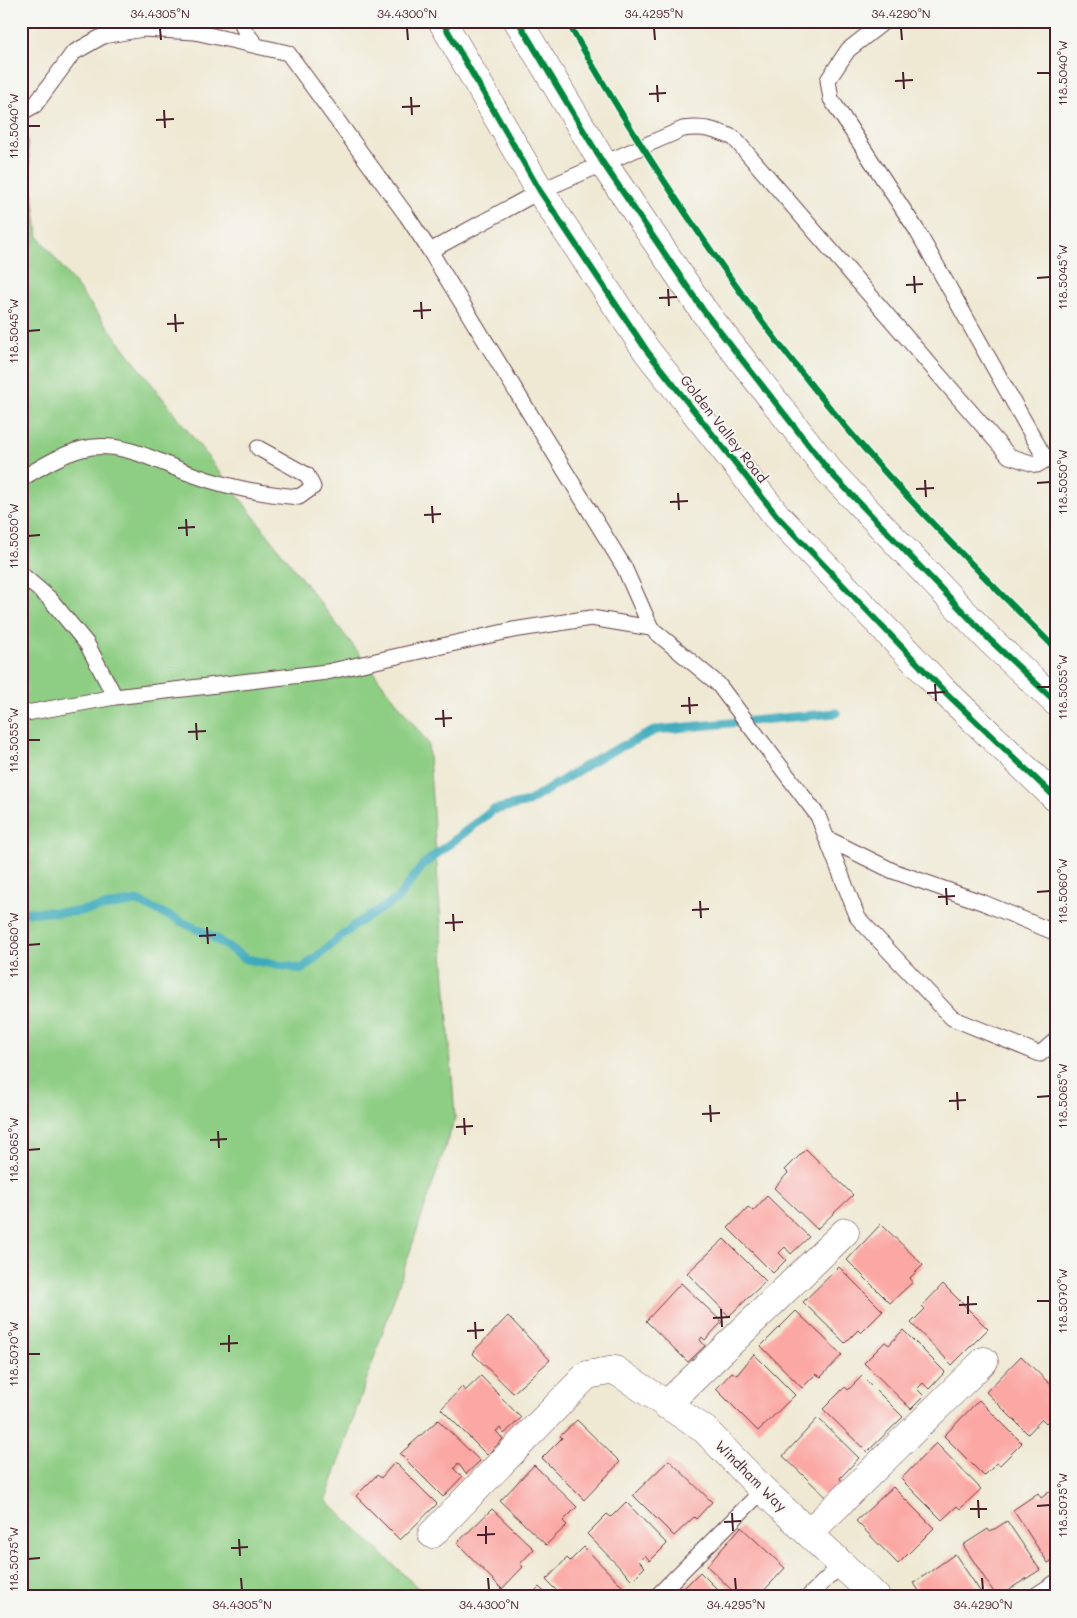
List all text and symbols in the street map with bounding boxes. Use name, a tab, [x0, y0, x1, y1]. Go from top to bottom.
text: 34.4305°N	[130, 5, 190, 21]
text: 34.4300°N	[377, 5, 437, 21]
text: 34.4295°N	[625, 5, 683, 21]
text: 34.4290°N	[871, 5, 931, 21]
text: 118.5040°W	[1054, 40, 1070, 106]
text: 118.5040°W	[5, 93, 21, 159]
text: 118.5045°W	[1054, 244, 1070, 310]
text: 118.5045°W	[5, 298, 21, 364]
street label: Golden Valley Road	[676, 371, 773, 487]
text: 118.5050°W	[1054, 449, 1070, 515]
text: 118.5050°W	[5, 503, 21, 569]
text: 118.5055°W	[1054, 654, 1070, 720]
text: 118.5055°W	[5, 707, 21, 773]
text: 118.5060°W	[1054, 858, 1070, 924]
text: 118.5060°W	[5, 912, 21, 978]
text: 118.5065°W	[1054, 1063, 1070, 1129]
text: 118.5065°W	[5, 1117, 21, 1183]
text: 118.5070°W	[1054, 1268, 1070, 1334]
text: 118.5070°W	[5, 1321, 21, 1387]
street label: Windham Way	[711, 1436, 791, 1516]
text: 118.5075°W	[1054, 1473, 1070, 1537]
text: 118.5075°W	[5, 1527, 21, 1591]
text: 34.4305°N	[212, 1596, 272, 1612]
text: 34.4300°N	[459, 1596, 519, 1612]
text: 34.4295°N	[707, 1596, 765, 1612]
text: 34.4290°N	[953, 1596, 1013, 1612]

